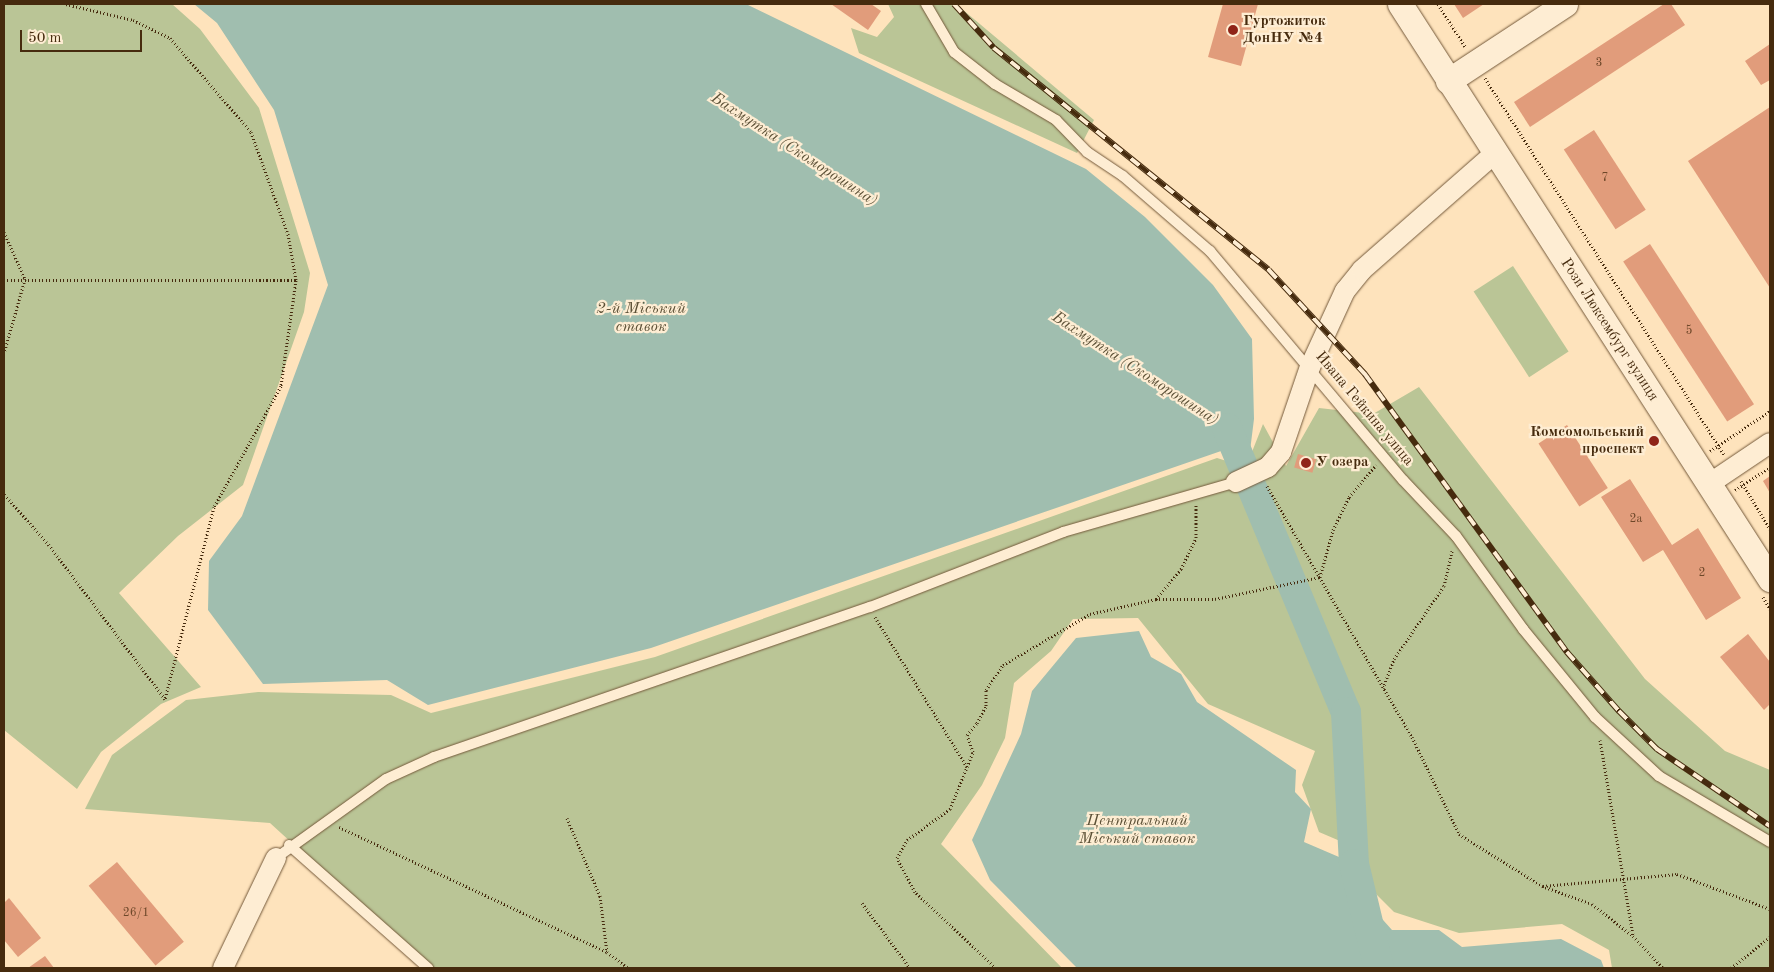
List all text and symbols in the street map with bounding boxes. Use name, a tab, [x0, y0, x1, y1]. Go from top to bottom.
place label: Гуртожиток ДонНУ №4	[1243, 12, 1326, 47]
scale bar	[22, 20, 145, 52]
marker: Гуртожиток ДонНУ №4	[1227, 24, 1239, 36]
text: 50 m	[28, 31, 62, 46]
house number: 3	[1596, 57, 1602, 71]
water label: Бахмутка (Скоморошина)	[707, 89, 881, 211]
house number: 7	[1602, 172, 1608, 186]
street label: Рози Люксембург вулиця	[1556, 255, 1662, 405]
water label: 2-й Міський ставок	[596, 299, 686, 337]
water label: Бахмутка (Скоморошина)	[1048, 308, 1222, 430]
house number: 5	[1686, 325, 1692, 339]
street label: Ивана Гейкина улица	[1311, 348, 1417, 470]
place label: Комсомольський проспект	[1530, 423, 1644, 458]
marker: Комсомольський проспект	[1648, 435, 1660, 447]
place label: У озера	[1316, 454, 1369, 472]
marker: У озера	[1300, 457, 1312, 469]
house number: 2а	[1630, 513, 1642, 527]
house number: 2	[1699, 567, 1705, 581]
water label: Центральний Міський ставок	[1079, 811, 1195, 849]
house number: 26/1	[123, 907, 149, 921]

